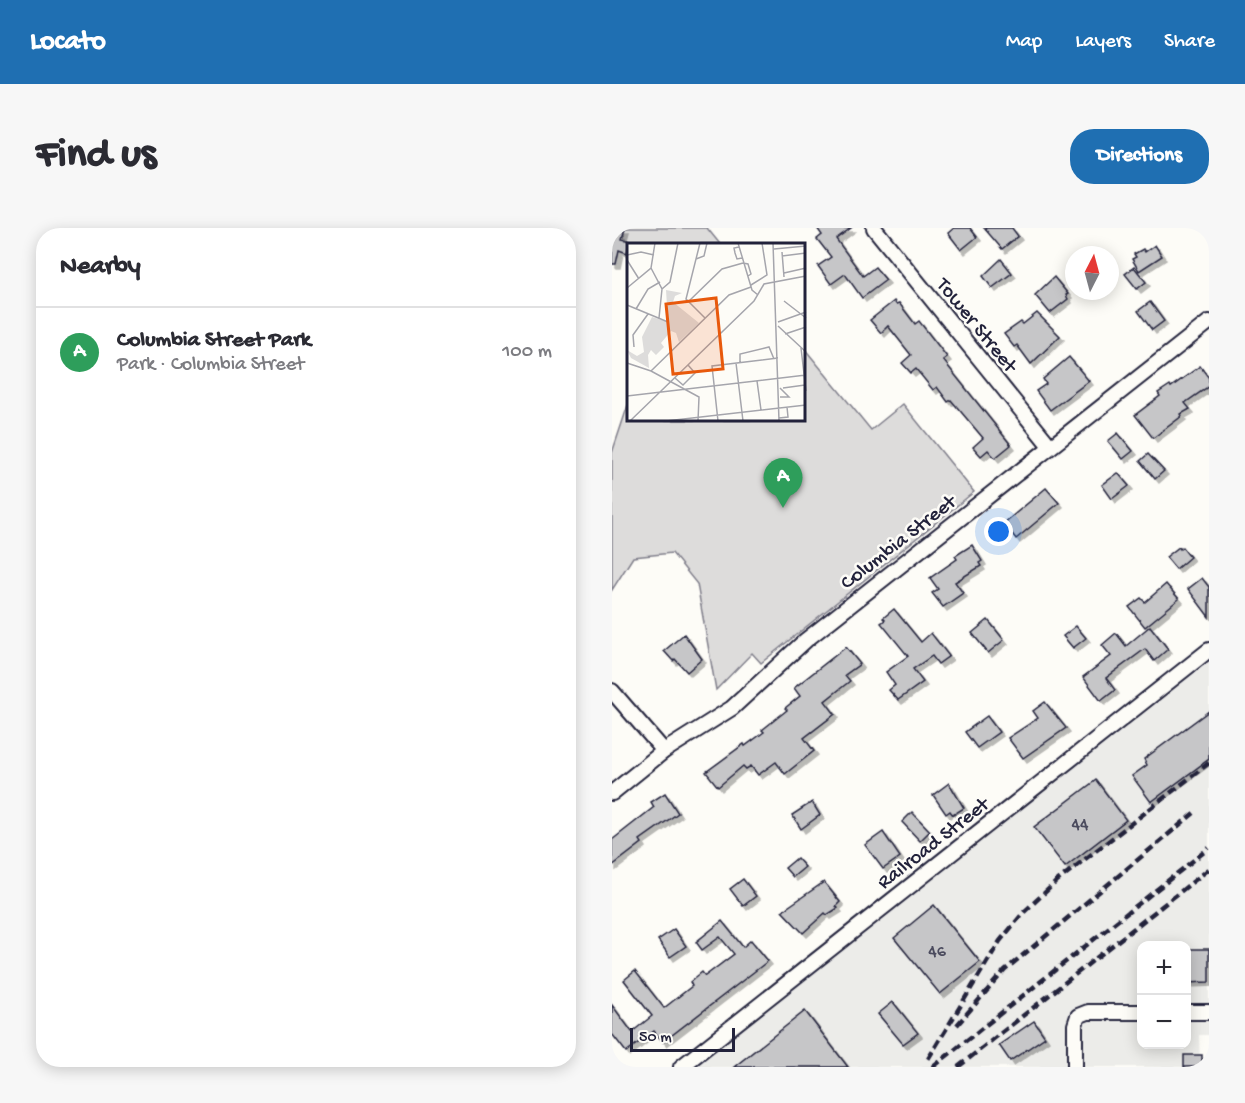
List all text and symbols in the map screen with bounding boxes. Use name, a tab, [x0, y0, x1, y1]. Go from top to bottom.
text: Locato	[30, 26, 106, 59]
text: Map	[1006, 30, 1042, 55]
text: Layers	[1075, 30, 1131, 55]
text: Share	[1164, 30, 1215, 55]
button: Directions	[1070, 129, 1209, 184]
text: Find us	[36, 132, 156, 181]
inset map	[627, 243, 806, 422]
north arrow	[1065, 246, 1119, 300]
text: Nearby	[60, 252, 141, 283]
street label: Tower Street	[929, 273, 1023, 380]
text: Columbia Street Park	[117, 328, 311, 354]
text: A	[74, 341, 85, 364]
text: 100 m	[502, 341, 552, 364]
text: Park · Columbia Street	[117, 354, 304, 377]
pin: A	[764, 458, 802, 508]
street label: Columbia Street	[836, 489, 964, 597]
your location	[984, 517, 1013, 546]
street label: Railroad Street	[873, 792, 997, 896]
house number: 44	[1071, 815, 1089, 836]
map controls	[1137, 941, 1191, 1049]
button: +	[1137, 941, 1191, 995]
house number: 46	[928, 942, 947, 963]
button: −	[1137, 995, 1191, 1049]
scale bar	[630, 1025, 735, 1052]
text: 50 m	[639, 1029, 672, 1048]

